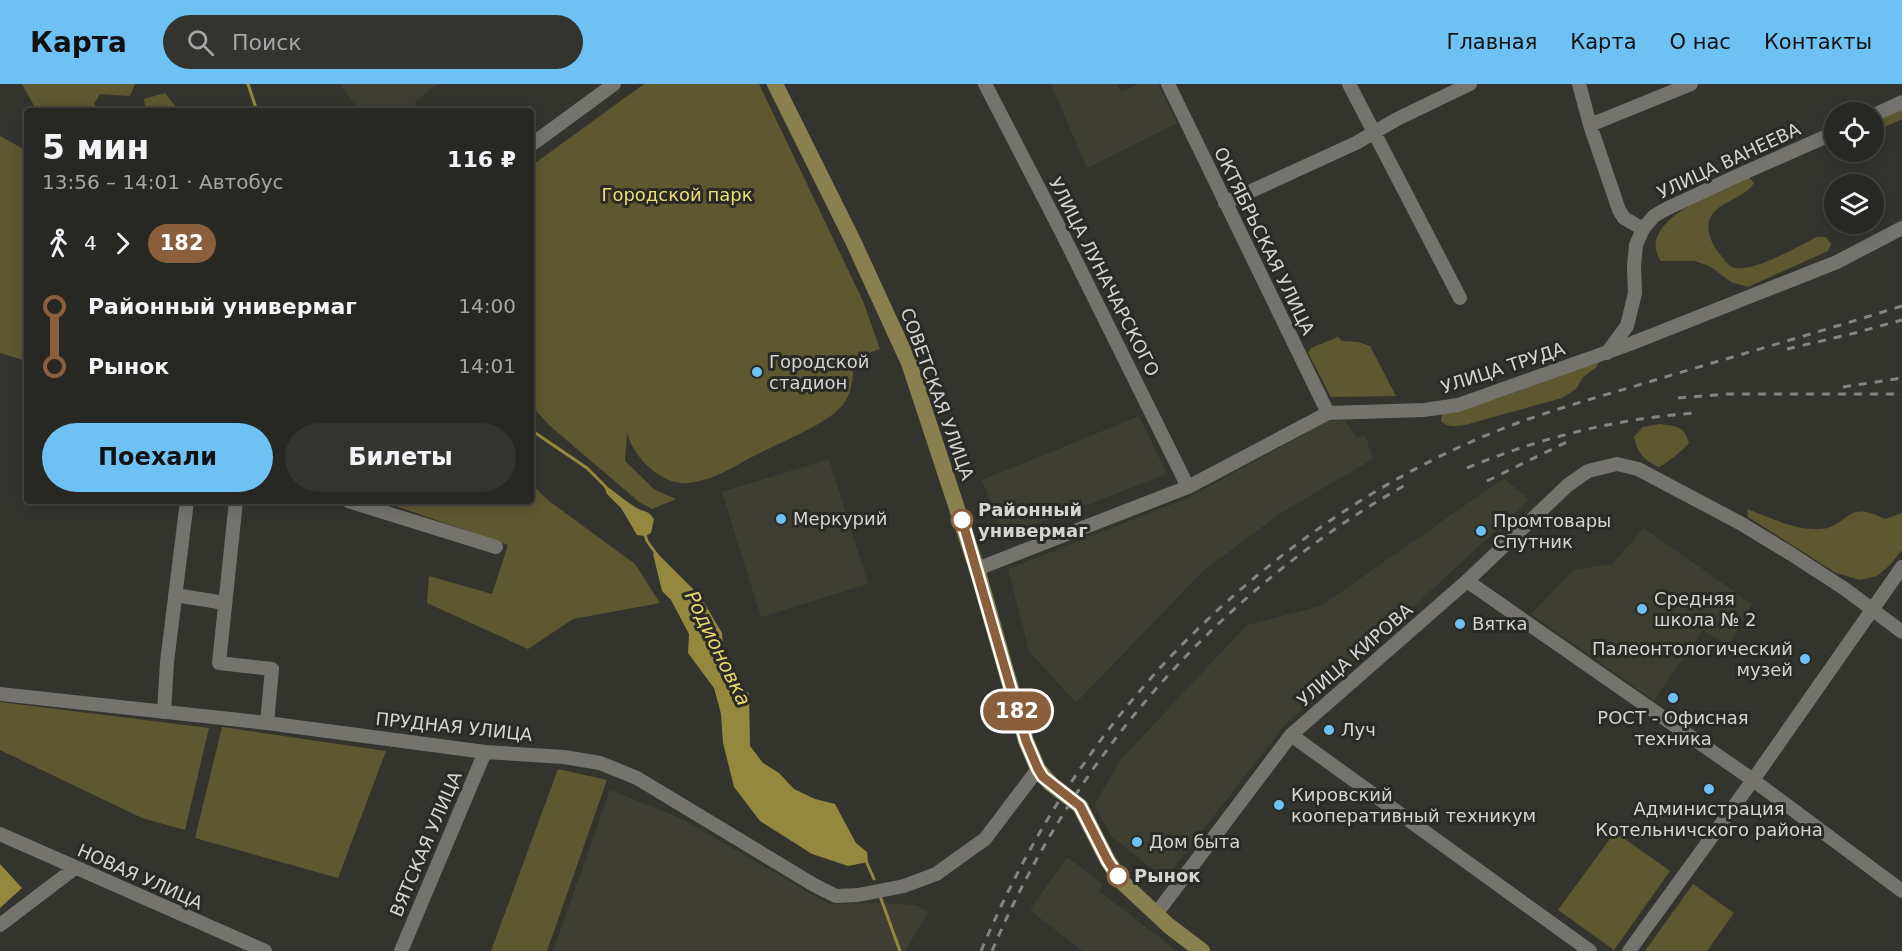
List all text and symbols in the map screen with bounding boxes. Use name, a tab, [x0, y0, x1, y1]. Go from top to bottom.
search box	[163, 15, 583, 69]
text: Карта	[30, 26, 127, 59]
icon: search	[184, 26, 217, 59]
text: Поиск	[232, 30, 302, 55]
text: Главная	[1447, 30, 1537, 54]
text: Карта	[1570, 30, 1637, 54]
text: О нас	[1670, 30, 1731, 54]
text: Контакты	[1764, 30, 1872, 54]
map controls	[1824, 102, 1884, 234]
button: locate	[1824, 102, 1884, 162]
street label: УЛИЦА ВАНЕЕВА	[1654, 118, 1804, 203]
text: 5 мин	[42, 128, 149, 167]
street label: ОКТЯБРЬСКАЯ УЛИЦА	[1210, 144, 1319, 339]
text: 116 ₽	[447, 147, 516, 172]
text: 13:56 – 14:01 · Автобус	[42, 170, 284, 194]
street label: УЛИЦА ЛУНАЧАРСКОГО	[1045, 174, 1164, 380]
button: layers	[1824, 174, 1884, 234]
park label: Городской парк	[601, 184, 753, 205]
icon: walk	[42, 227, 75, 260]
icon: forward	[106, 227, 139, 260]
text: 4	[84, 231, 97, 255]
text: 182	[160, 231, 204, 255]
text: Районный универмаг	[88, 294, 357, 319]
text: 14:00	[458, 294, 516, 318]
street label: СОВЕТСКАЯ УЛИЦА	[897, 305, 979, 483]
street label: УЛИЦА ТРУДА	[1438, 337, 1568, 397]
place label: Городской стадион	[769, 351, 869, 393]
text: Рынок	[88, 354, 169, 379]
text: 14:01	[458, 354, 516, 378]
marker: Городской стадион	[750, 365, 764, 379]
button: Поехали	[42, 423, 273, 492]
button: Билеты	[285, 423, 516, 492]
place label: Районный универмаг	[978, 499, 1088, 541]
place label: Меркурий	[793, 508, 887, 529]
marker: Районный универмаг	[951, 509, 973, 531]
place label: Промтовары Спутник	[1493, 510, 1611, 552]
marker: Меркурий	[774, 512, 788, 526]
marker: Промтовары Спутник	[1474, 524, 1488, 538]
water label: Родионовка	[680, 587, 756, 709]
place label: Средняя школа № 2	[1654, 588, 1757, 630]
street label: УЛИЦА КИРОВА	[1293, 598, 1417, 710]
marker: Средняя школа № 2	[1635, 602, 1649, 616]
place label: Вятка	[1472, 613, 1528, 634]
marker: Вятка	[1453, 617, 1467, 631]
place label: Палеонтологический музей	[1592, 638, 1793, 680]
marker: Палеонтологический музей	[1798, 652, 1812, 666]
marker: РОСТ - Офисная техника	[1666, 691, 1680, 705]
line badge: 182	[982, 692, 1052, 730]
text: 182	[995, 699, 1039, 723]
place label: РОСТ - Офисная техника	[1597, 707, 1749, 749]
street label: ПРУДНАЯ УЛИЦА	[375, 708, 534, 745]
place label: Луч	[1341, 719, 1376, 740]
marker: Луч	[1322, 723, 1336, 737]
street label: ВЯТСКАЯ УЛИЦА	[385, 767, 466, 920]
marker: Администрация Котельничского района	[1702, 782, 1716, 796]
place label: Кировский кооперативный техникум	[1291, 784, 1536, 826]
marker: Кировский кооперативный техникум	[1272, 798, 1286, 812]
place label: Администрация Котельничского района	[1595, 798, 1823, 840]
place label: Дом быта	[1149, 831, 1240, 852]
marker: Дом быта	[1130, 835, 1144, 849]
street label: НОВАЯ УЛИЦА	[74, 840, 207, 914]
marker: Рынок	[1107, 865, 1129, 887]
place label: Рынок	[1134, 865, 1201, 886]

